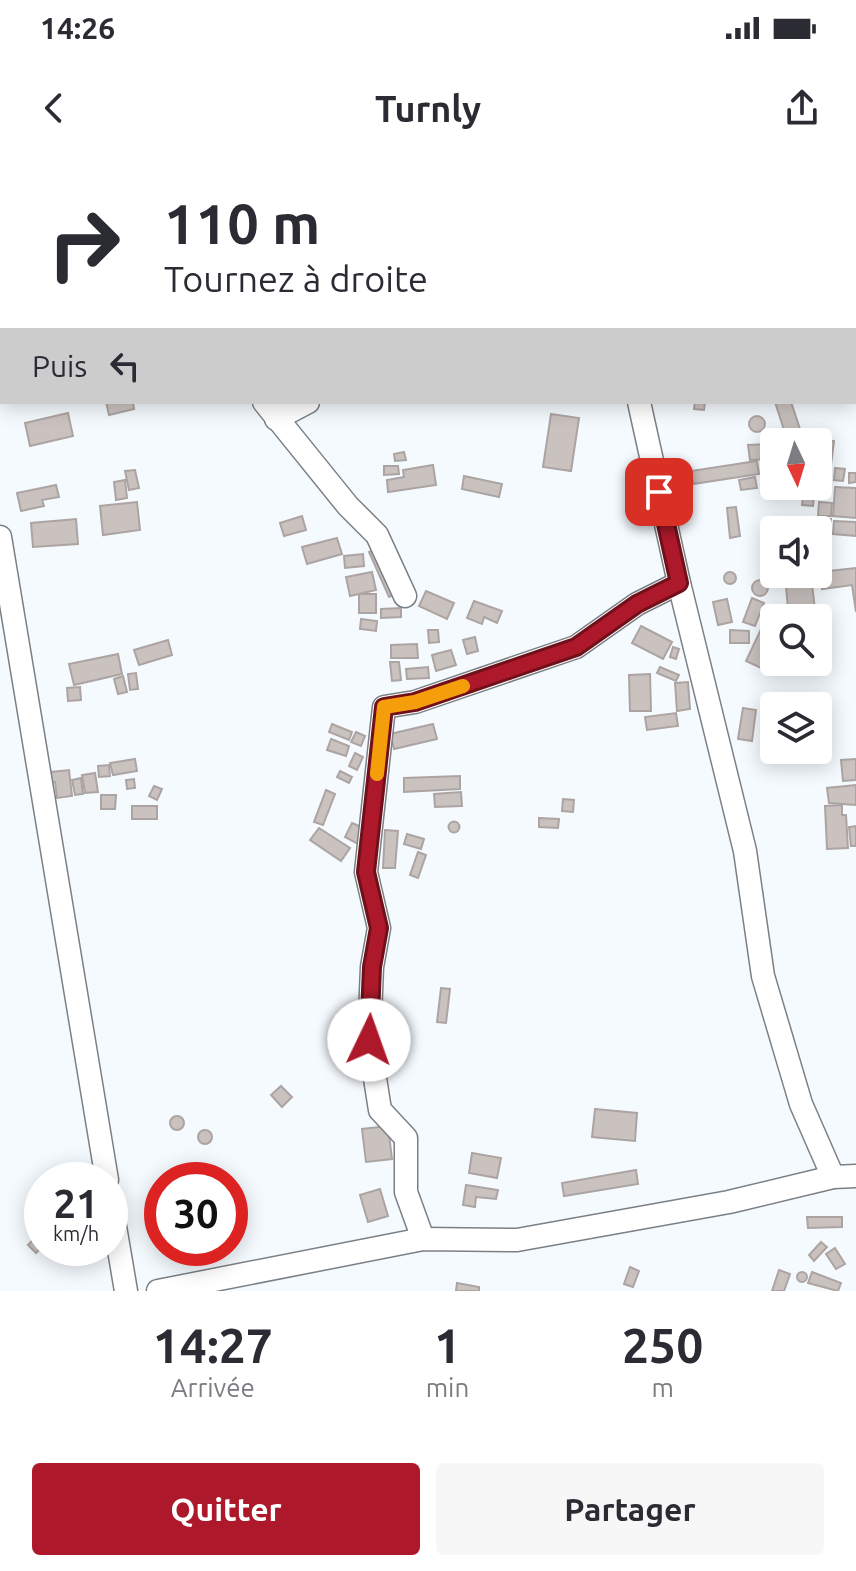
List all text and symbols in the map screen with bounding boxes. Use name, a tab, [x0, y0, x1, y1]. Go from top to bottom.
text: 14:26	[40, 11, 115, 45]
icon: back	[32, 86, 76, 130]
icon: share	[780, 86, 824, 130]
text: Turnly	[375, 88, 481, 129]
icon: right	[32, 192, 136, 296]
text: 110 m	[164, 192, 320, 255]
text: Tournez à droite	[164, 258, 428, 299]
icon: left	[103, 344, 147, 388]
text: Puis	[32, 349, 87, 383]
north arrow	[760, 428, 832, 500]
map controls	[760, 428, 832, 764]
pin	[625, 458, 693, 526]
icon: arrive	[637, 470, 681, 514]
button: sound	[760, 516, 832, 588]
button: search	[760, 604, 832, 676]
button: layers	[760, 692, 832, 764]
position arrow	[327, 998, 411, 1082]
speed limit sign: 30	[144, 1162, 248, 1266]
text: 21	[53, 1181, 99, 1226]
text: km/h	[53, 1222, 99, 1245]
text: 14:27	[153, 1318, 273, 1372]
text: 1	[434, 1318, 461, 1372]
text: 250	[622, 1318, 703, 1372]
text: Arrivée	[171, 1373, 255, 1402]
text: min	[426, 1373, 469, 1402]
text: m	[651, 1373, 674, 1402]
button: Quitter	[32, 1463, 420, 1555]
button: Partager	[436, 1463, 824, 1555]

